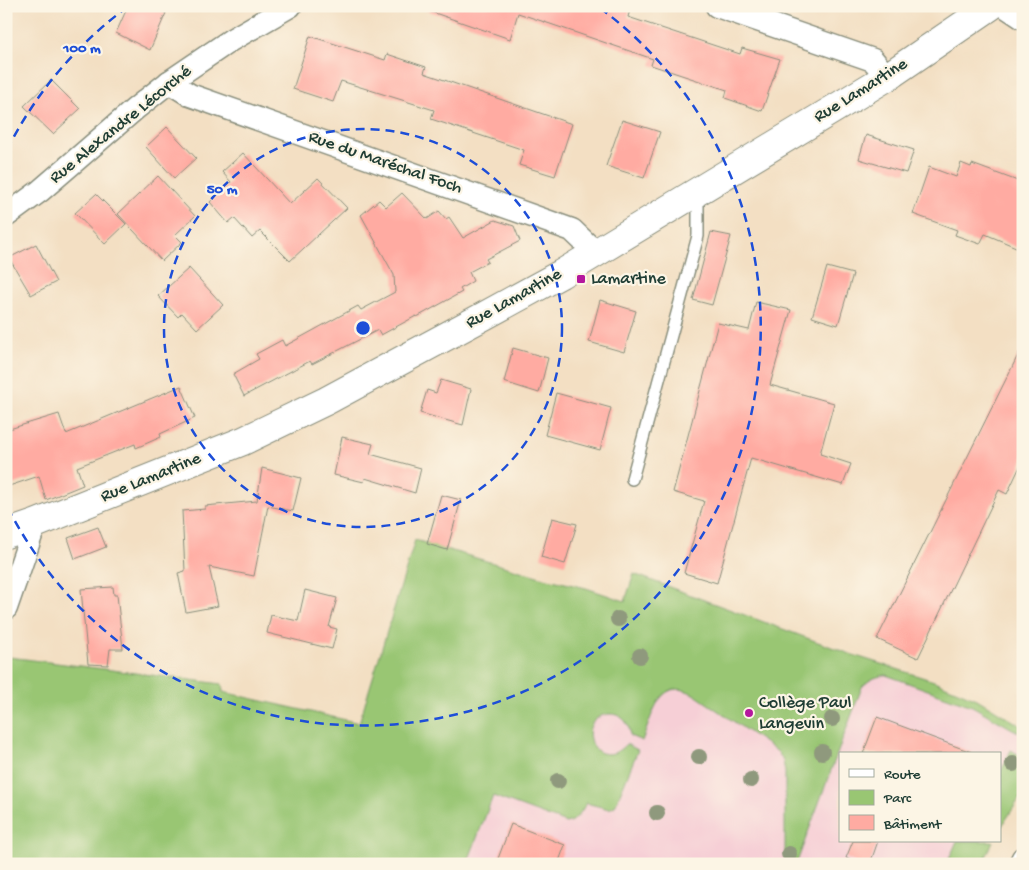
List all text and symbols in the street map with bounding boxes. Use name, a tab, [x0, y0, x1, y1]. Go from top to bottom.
text: 100 m	[62, 40, 101, 58]
street label: Rue Lamartine	[810, 54, 912, 128]
street label: Rue Alexandre Lécorché	[46, 61, 197, 189]
street label: Rue du Maréchal Foch	[305, 127, 465, 199]
text: 50 m	[207, 181, 238, 199]
street label: Rue Lamartine	[462, 264, 566, 334]
place label: Lamartine	[591, 269, 667, 290]
marker: Lamartine	[575, 273, 587, 285]
centre of rings	[354, 319, 372, 337]
street label: Rue Lamartine	[98, 448, 205, 508]
place label: Collège Paul Langevin	[759, 693, 851, 735]
marker: Collège Paul Langevin	[743, 707, 755, 719]
legend	[839, 752, 1002, 842]
text: Route	[884, 766, 921, 784]
text: Parc	[883, 790, 912, 808]
text: Bâtiment	[883, 816, 943, 834]

